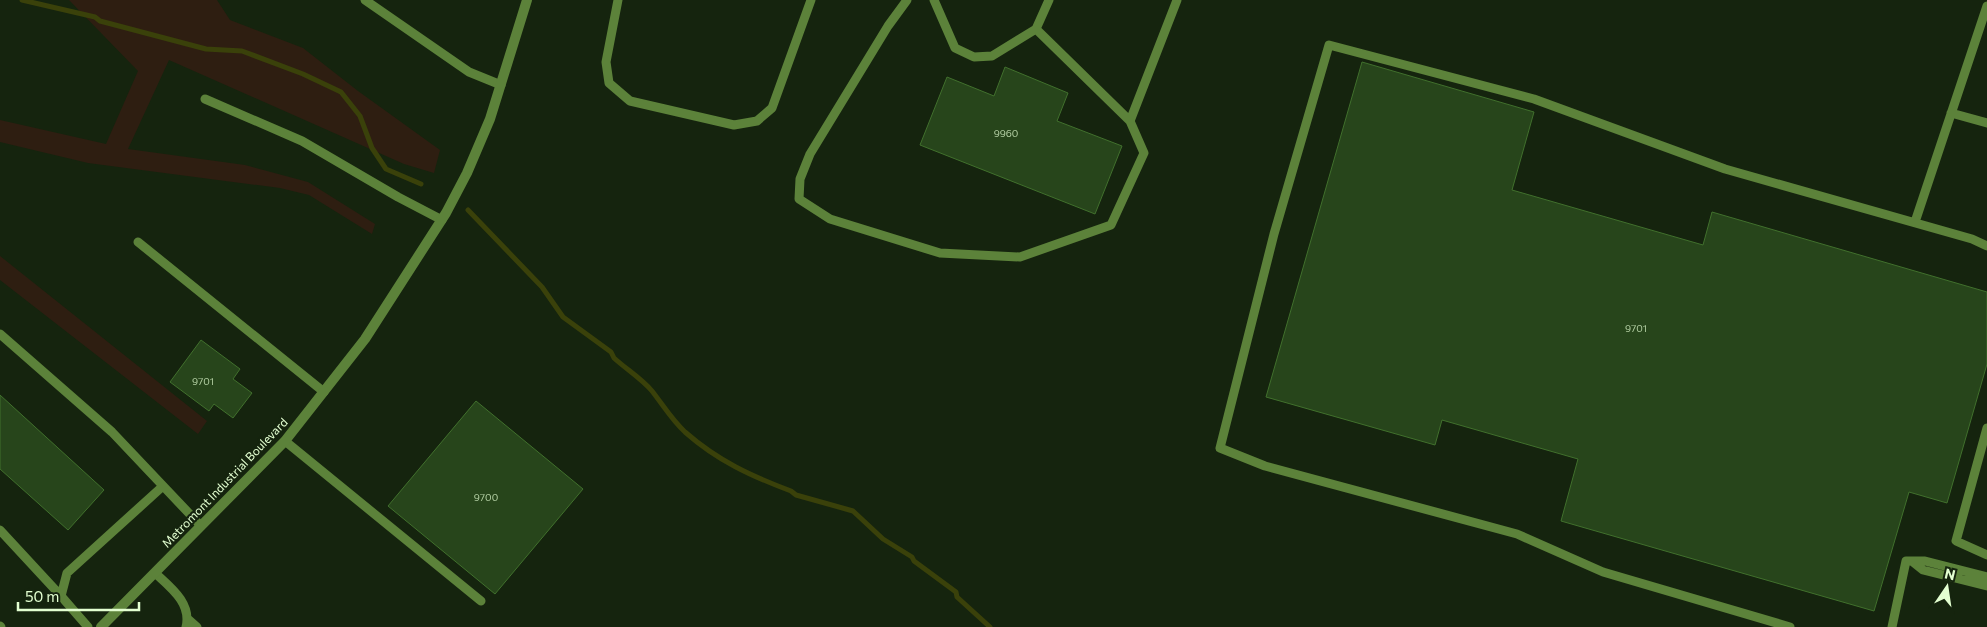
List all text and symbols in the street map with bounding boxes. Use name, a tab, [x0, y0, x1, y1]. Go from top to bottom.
house number: 9960	[994, 127, 1018, 139]
house number: 9701	[1625, 322, 1647, 334]
house number: 9701	[192, 375, 214, 387]
street label: Metromont Industrial Boulevard	[159, 415, 290, 550]
house number: 9700	[474, 491, 498, 503]
north arrow	[1922, 562, 1972, 612]
text: N	[1943, 564, 1957, 583]
scale bar	[18, 580, 139, 612]
text: 50 m	[25, 587, 59, 605]

